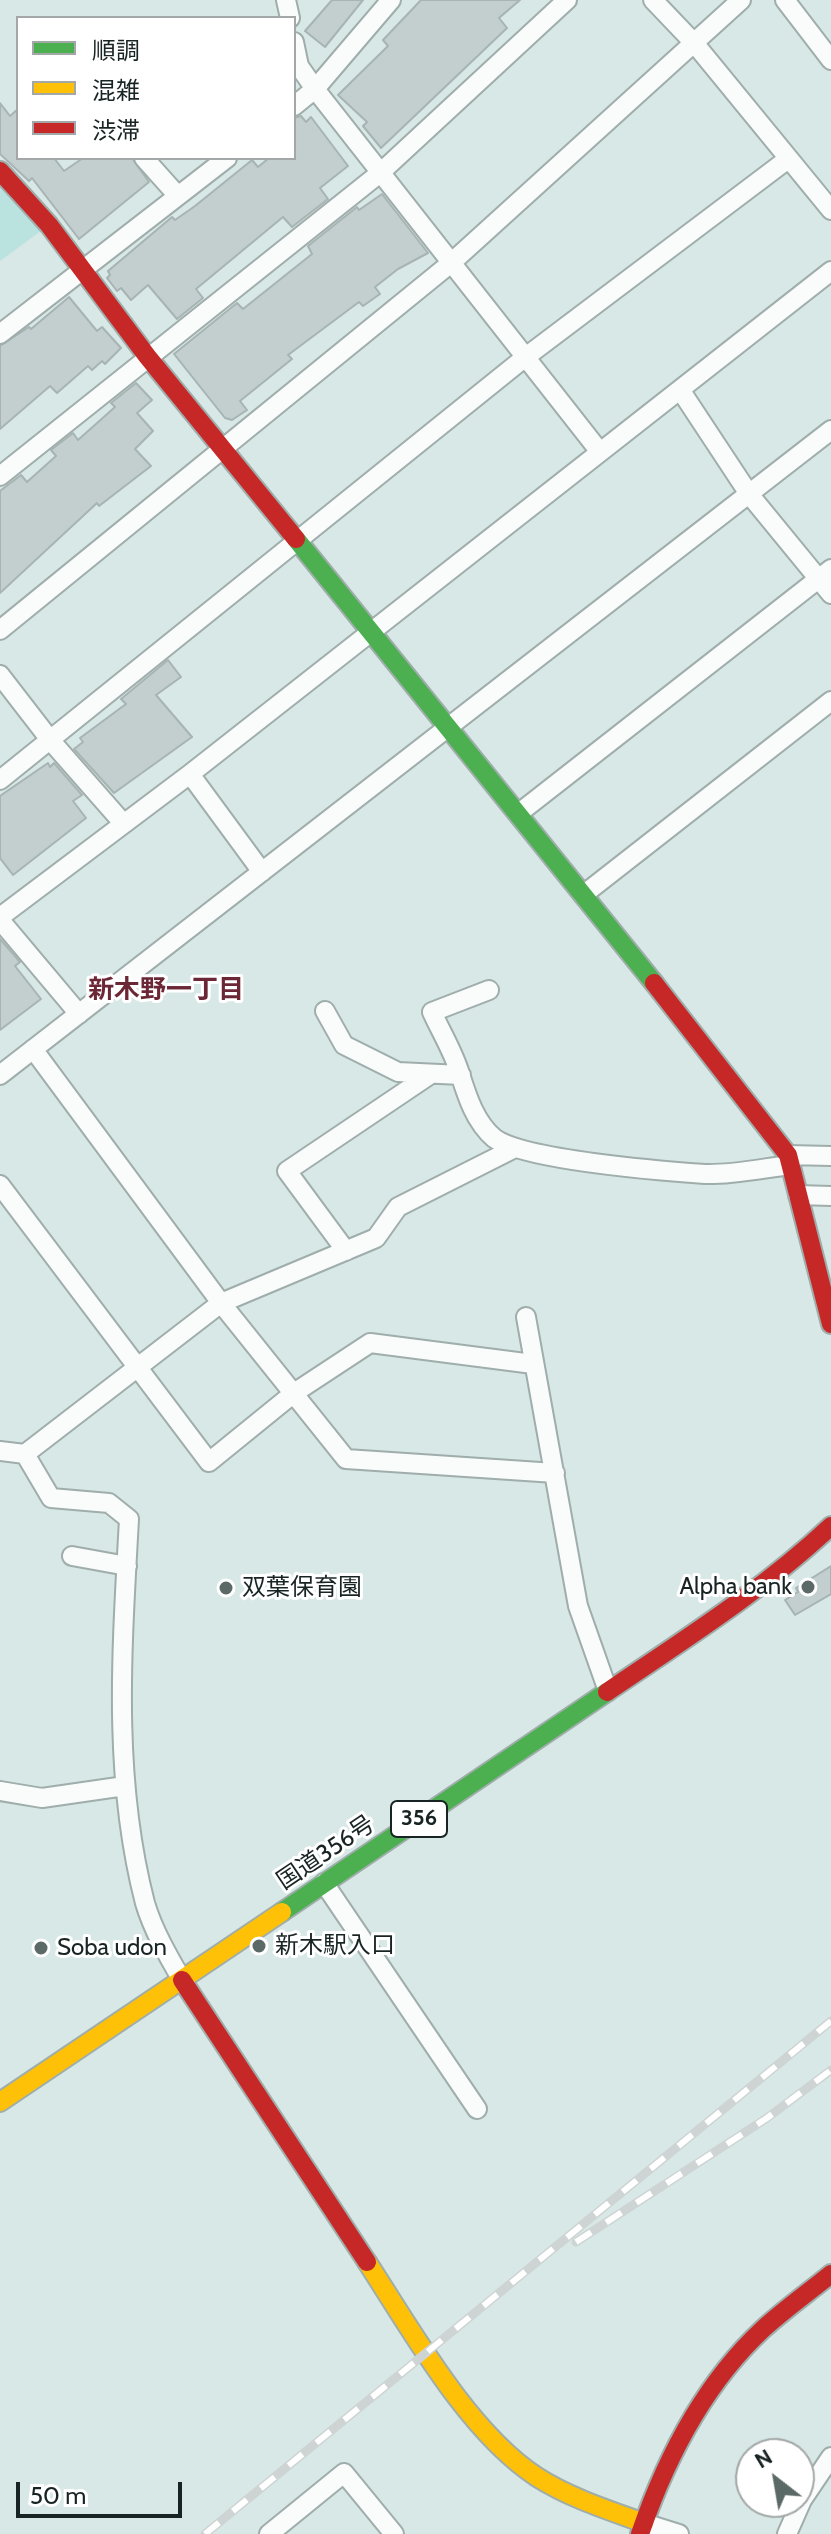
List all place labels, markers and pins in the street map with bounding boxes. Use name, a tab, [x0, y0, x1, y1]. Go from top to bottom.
place label: Alpha bank	[679, 1573, 792, 1601]
place label: 双葉保育園	[242, 1574, 362, 1602]
marker: Alpha bank	[799, 1578, 817, 1596]
marker: 双葉保育園	[217, 1579, 235, 1597]
place label: 新木駅入口	[275, 1932, 395, 1960]
place label: Soba udon	[57, 1934, 167, 1962]
marker: 新木駅入口	[250, 1937, 268, 1955]
marker: Soba udon	[32, 1939, 50, 1957]

